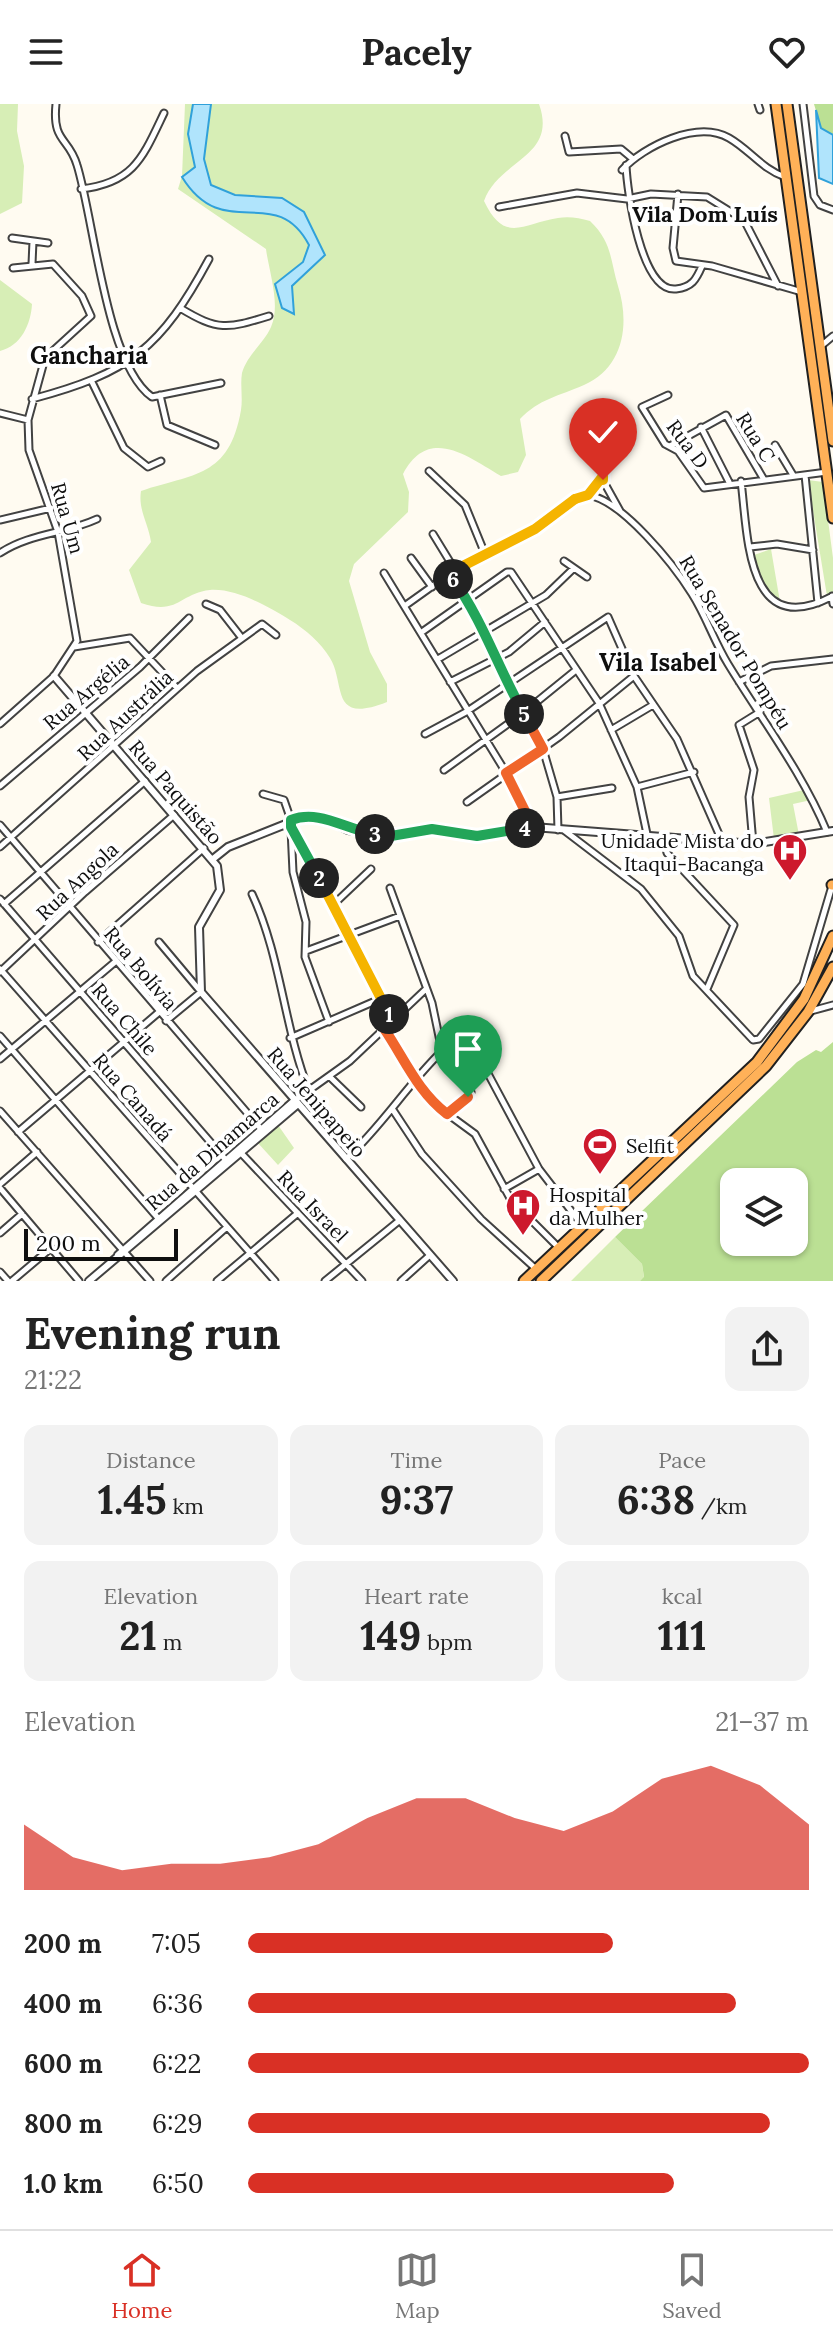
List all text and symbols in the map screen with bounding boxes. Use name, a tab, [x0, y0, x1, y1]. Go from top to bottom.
text: Pacely	[361, 29, 472, 75]
icon: menu	[24, 30, 68, 74]
icon: heart	[765, 30, 809, 74]
district label: Vila Dom Luís	[632, 200, 778, 228]
district label: Gancharia	[30, 340, 148, 371]
pin	[569, 398, 637, 480]
street label: Rua C	[731, 407, 781, 467]
icon: check	[581, 410, 625, 454]
street label: Rua D	[661, 415, 715, 473]
street label: Rua Um	[46, 479, 90, 557]
street label: Rua Senador Pompéu	[674, 550, 798, 734]
pin: 6	[433, 559, 473, 599]
text: 6	[447, 565, 459, 593]
district label: Vila Isabel	[599, 647, 717, 678]
street label: Rua Argélia	[38, 649, 134, 735]
street label: Rua Austrália	[72, 664, 178, 766]
pin: 5	[504, 694, 544, 734]
text: 5	[518, 700, 530, 728]
street label: Rua Paquistão	[124, 735, 228, 849]
pin: 4	[505, 808, 545, 848]
pin: 3	[355, 814, 395, 854]
text: 4	[519, 814, 531, 842]
text: 3	[369, 820, 381, 848]
place label: Unidade Mista do Itaqui-Bacanga	[601, 828, 764, 876]
hospital icon: Unidade Mista do Itaqui-Bacanga	[771, 832, 809, 882]
street label: Rua Angola	[31, 837, 123, 925]
pin: 2	[299, 858, 339, 898]
text: 2	[313, 864, 325, 892]
street label: Rua Bolívia	[99, 921, 183, 1015]
street label: Rua Chile	[87, 978, 163, 1061]
pin: 1	[369, 994, 409, 1034]
text: 1	[385, 1000, 393, 1028]
pin	[434, 1015, 502, 1097]
icon: arrive	[446, 1027, 490, 1071]
street label: Rua Jenipapeio	[262, 1042, 372, 1162]
street label: Rua Canadá	[88, 1048, 178, 1146]
street label: Rua da Dinamarca	[140, 1086, 284, 1216]
sports icon: Selfit	[581, 1126, 619, 1176]
place label: Selfit	[626, 1133, 674, 1158]
street label: Rua Israel	[272, 1165, 354, 1247]
map controls	[720, 1168, 808, 1256]
button: layers	[720, 1168, 808, 1256]
place label: Hospital da Mulher	[549, 1182, 644, 1230]
hospital icon: Hospital da Mulher	[504, 1187, 542, 1237]
scale bar	[24, 1225, 178, 1261]
text: 200 m	[36, 1229, 101, 1257]
text: Evening run	[24, 1305, 281, 1361]
button: share	[725, 1307, 809, 1391]
text: 21:22	[24, 1363, 82, 1396]
text: Distance	[106, 1446, 196, 1474]
text: Time	[391, 1446, 442, 1474]
text: Pace	[658, 1446, 706, 1474]
text: 1.45	[98, 1474, 167, 1525]
text: 9:37	[379, 1474, 454, 1525]
text: 6:38	[617, 1474, 695, 1525]
text: km	[167, 1492, 204, 1520]
text: /km	[695, 1492, 748, 1520]
text: Elevation	[104, 1582, 198, 1610]
text: Heart rate	[364, 1582, 469, 1610]
text: kcal	[662, 1582, 702, 1610]
text: 21	[119, 1610, 157, 1661]
text: 149	[360, 1610, 421, 1661]
text: 111	[658, 1610, 707, 1661]
text: m	[157, 1628, 182, 1656]
text: bpm	[421, 1628, 473, 1656]
text: Elevation	[24, 1705, 136, 1738]
text: 21–37 m	[715, 1705, 809, 1738]
text: 200 m	[24, 1927, 102, 1960]
text: 7:05	[152, 1927, 201, 1960]
text: 400 m	[24, 1987, 102, 2020]
text: 6:36	[152, 1987, 203, 2020]
text: 600 m	[24, 2047, 103, 2080]
text: 6:22	[152, 2047, 201, 2080]
text: 800 m	[24, 2107, 103, 2140]
text: 6:29	[152, 2107, 203, 2140]
text: 1.0 km	[24, 2167, 103, 2200]
text: 6:50	[152, 2167, 204, 2200]
tab: Home	[111, 2248, 172, 2324]
tab: Map	[395, 2248, 440, 2324]
tab: Saved	[662, 2248, 722, 2324]

